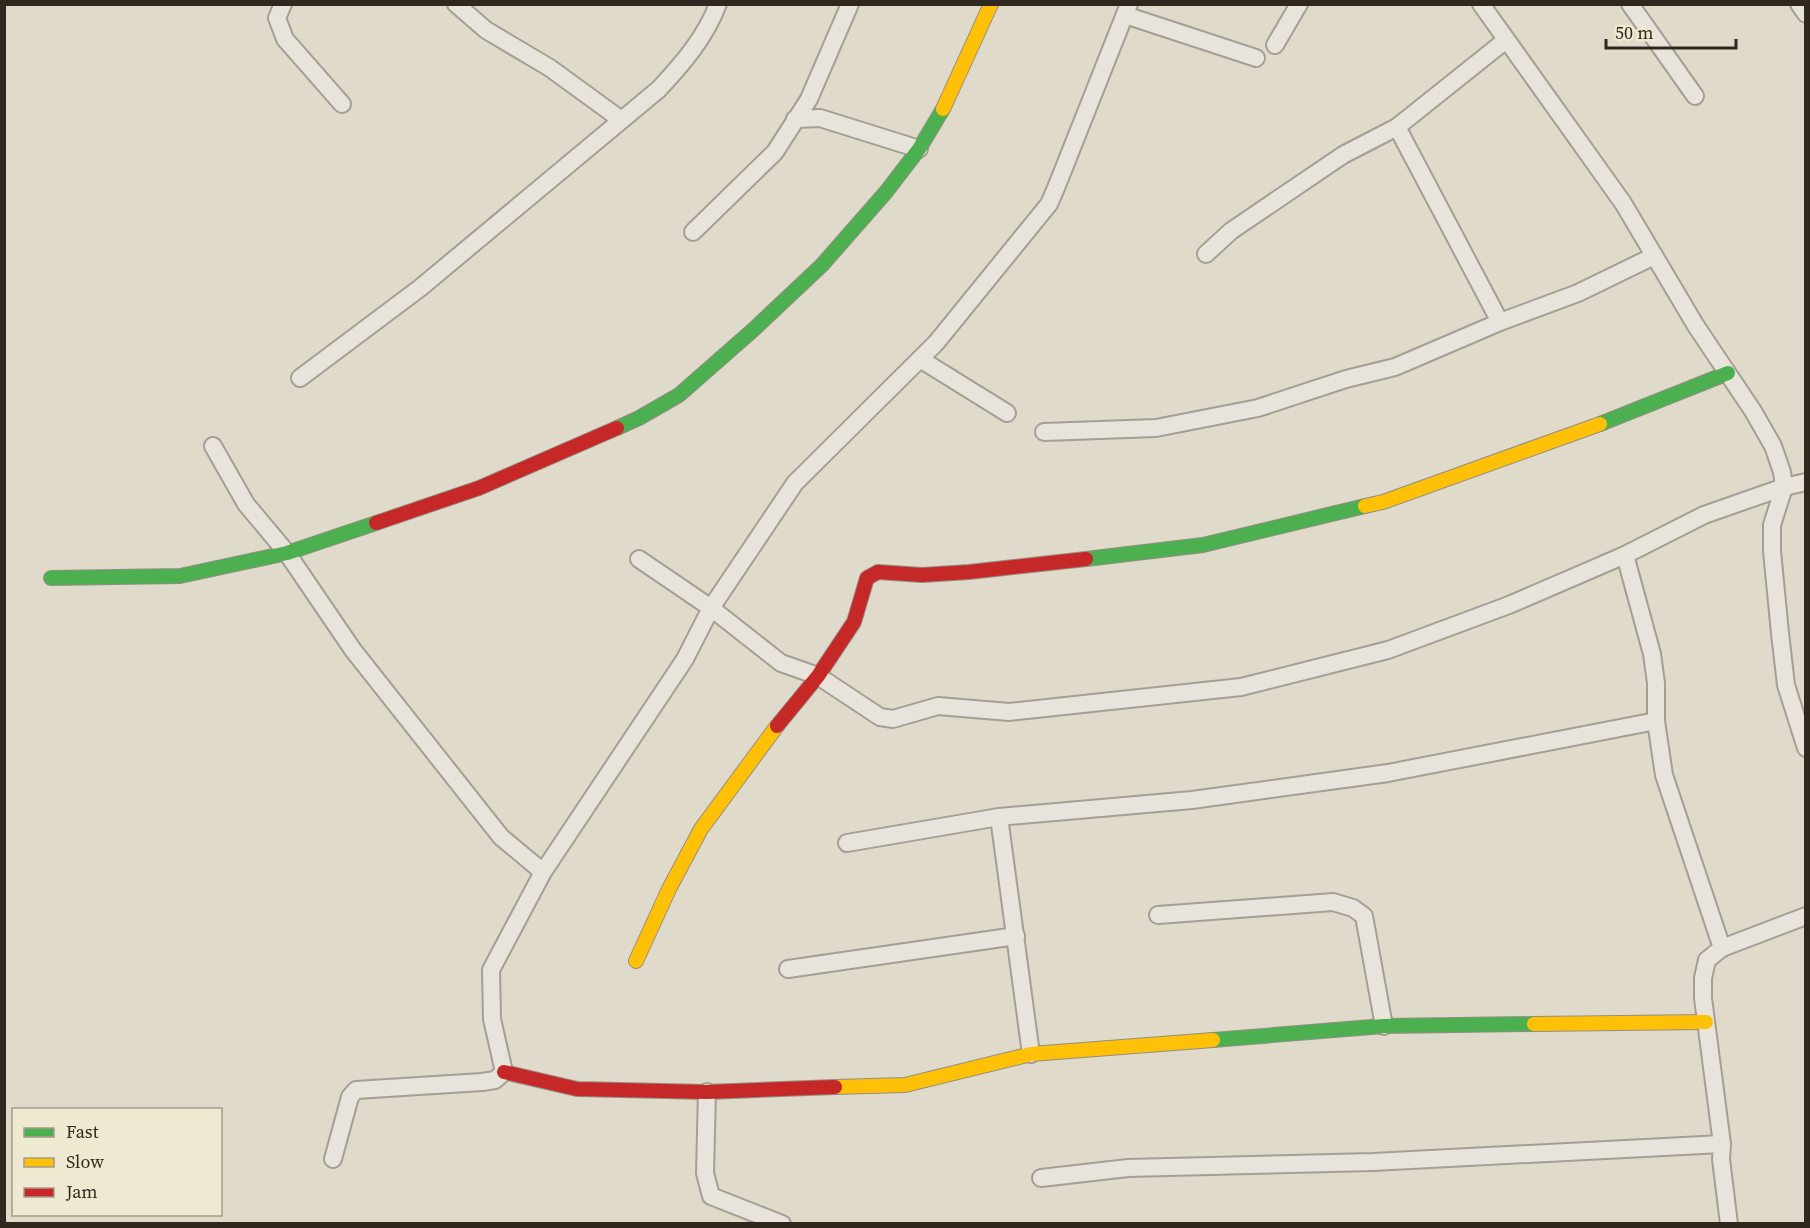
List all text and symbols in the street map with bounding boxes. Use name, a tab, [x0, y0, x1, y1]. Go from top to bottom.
scale bar	[1606, 12, 1736, 50]
text: 50 m	[1615, 20, 1653, 45]
legend	[12, 1108, 222, 1216]
text: Fast	[66, 1119, 99, 1144]
text: Slow	[66, 1149, 104, 1174]
text: Jam	[65, 1179, 98, 1204]

